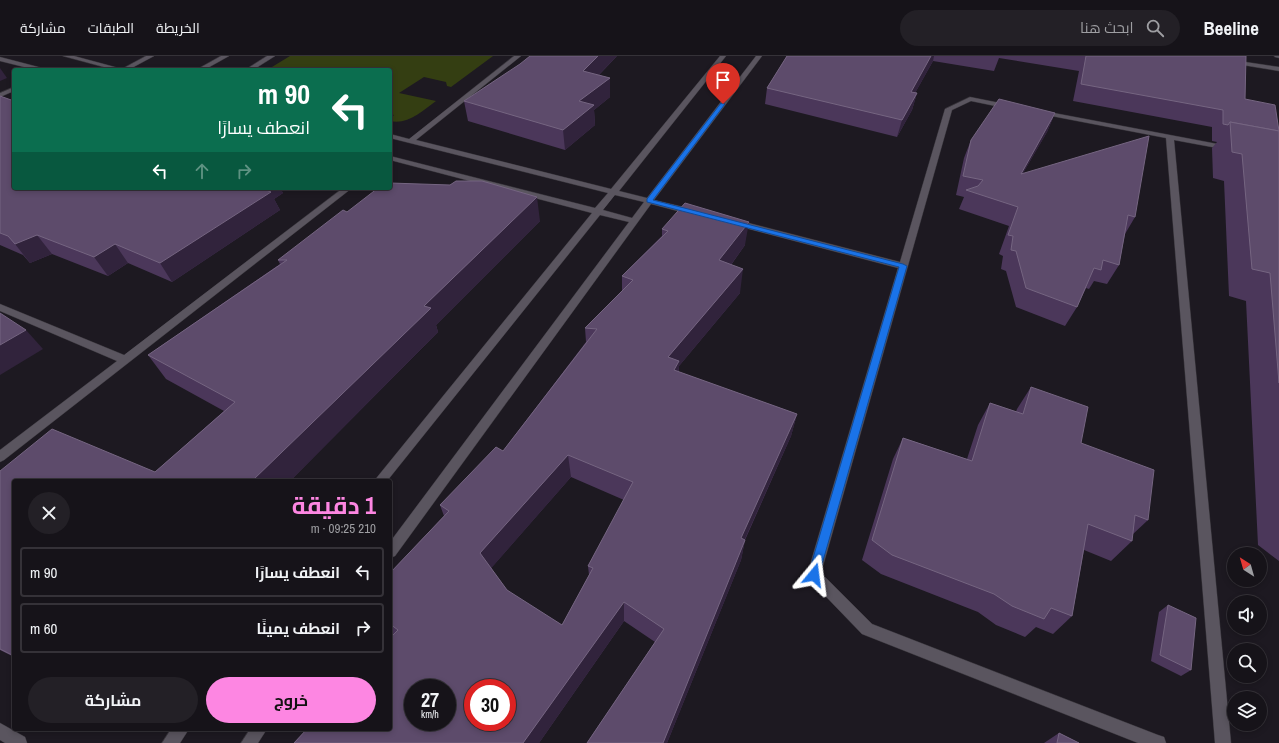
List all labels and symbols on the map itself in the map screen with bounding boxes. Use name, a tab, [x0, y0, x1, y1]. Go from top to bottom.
pin	[706, 63, 740, 104]
north arrow	[1227, 547, 1267, 587]
position arrow	[793, 554, 835, 596]
speed limit sign: 30	[464, 679, 516, 731]

